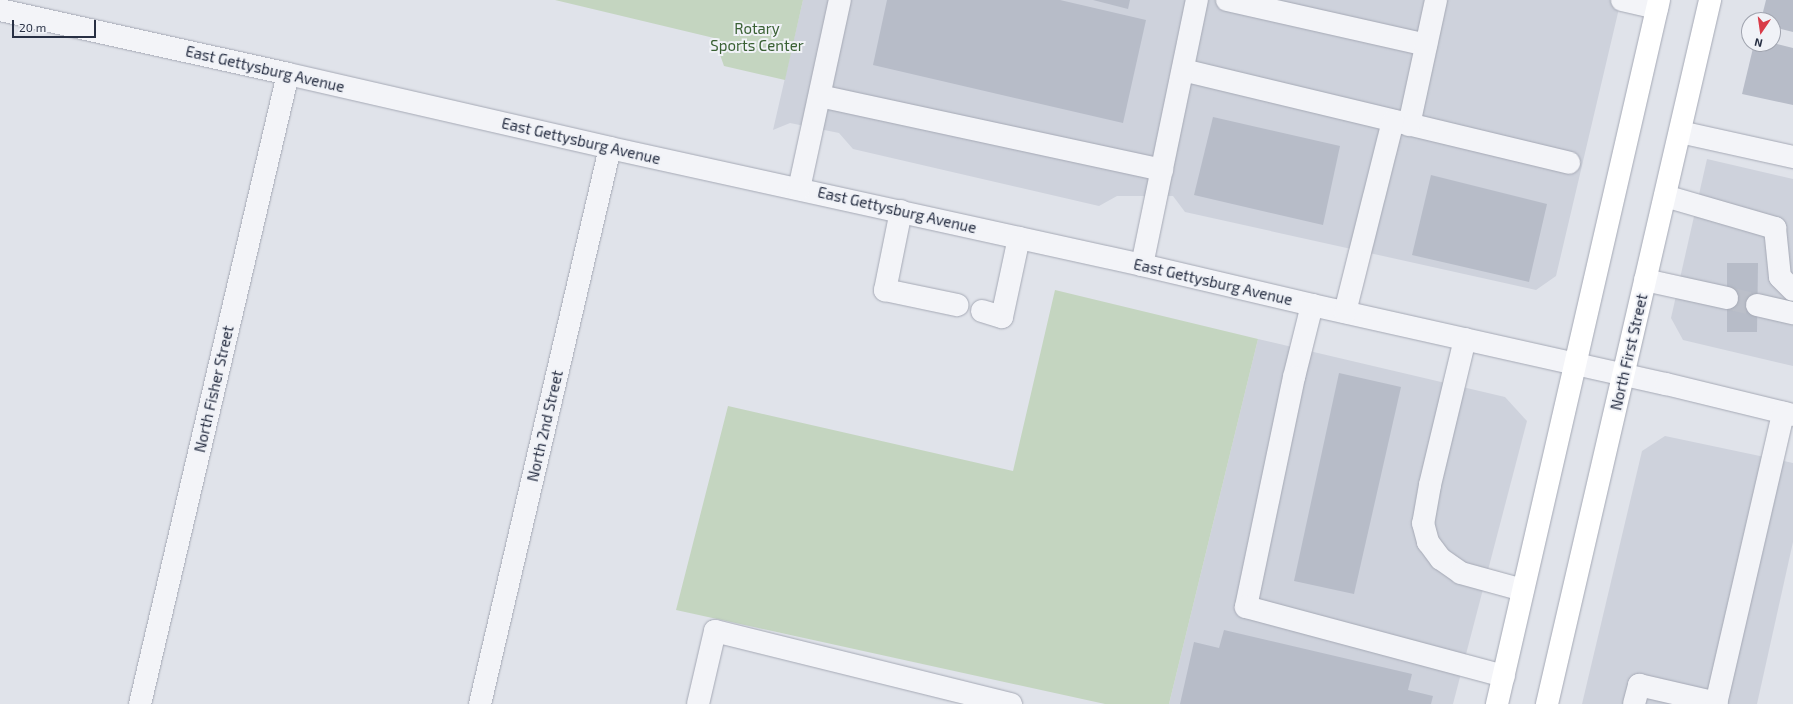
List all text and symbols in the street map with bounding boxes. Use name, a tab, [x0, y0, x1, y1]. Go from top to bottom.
scale bar	[14, 12, 98, 38]
north arrow	[1741, 12, 1781, 52]
park label: Rotary Sports Center	[710, 19, 804, 54]
text: 20 m	[19, 20, 46, 34]
text: N	[1753, 36, 1764, 50]
street label: East Gettysburg Avenue	[184, 42, 346, 96]
street label: East Gettysburg Avenue	[500, 114, 662, 168]
street label: East Gettysburg Avenue	[816, 183, 978, 237]
street label: East Gettysburg Avenue	[1132, 255, 1294, 309]
street label: North First Street	[1607, 292, 1651, 412]
street label: North Fisher Street	[191, 324, 237, 454]
street label: North 2nd Street	[523, 369, 567, 483]

